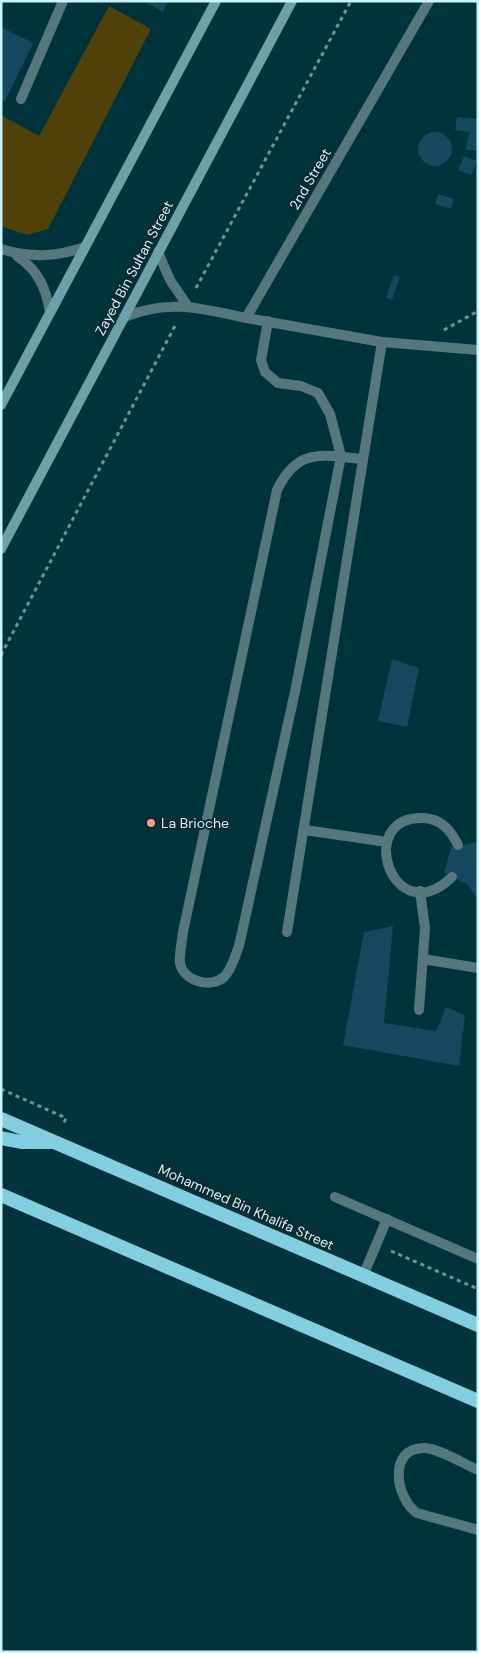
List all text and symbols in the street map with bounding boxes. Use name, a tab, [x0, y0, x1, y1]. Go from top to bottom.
street label: 2nd Street	[285, 145, 335, 213]
street label: Zayed Bin Sultan Street	[91, 198, 177, 338]
place label: La Brioche	[161, 814, 229, 832]
marker: La Brioche	[145, 817, 157, 829]
street label: Mohammed Bin Khalifa Street	[155, 1160, 337, 1254]

